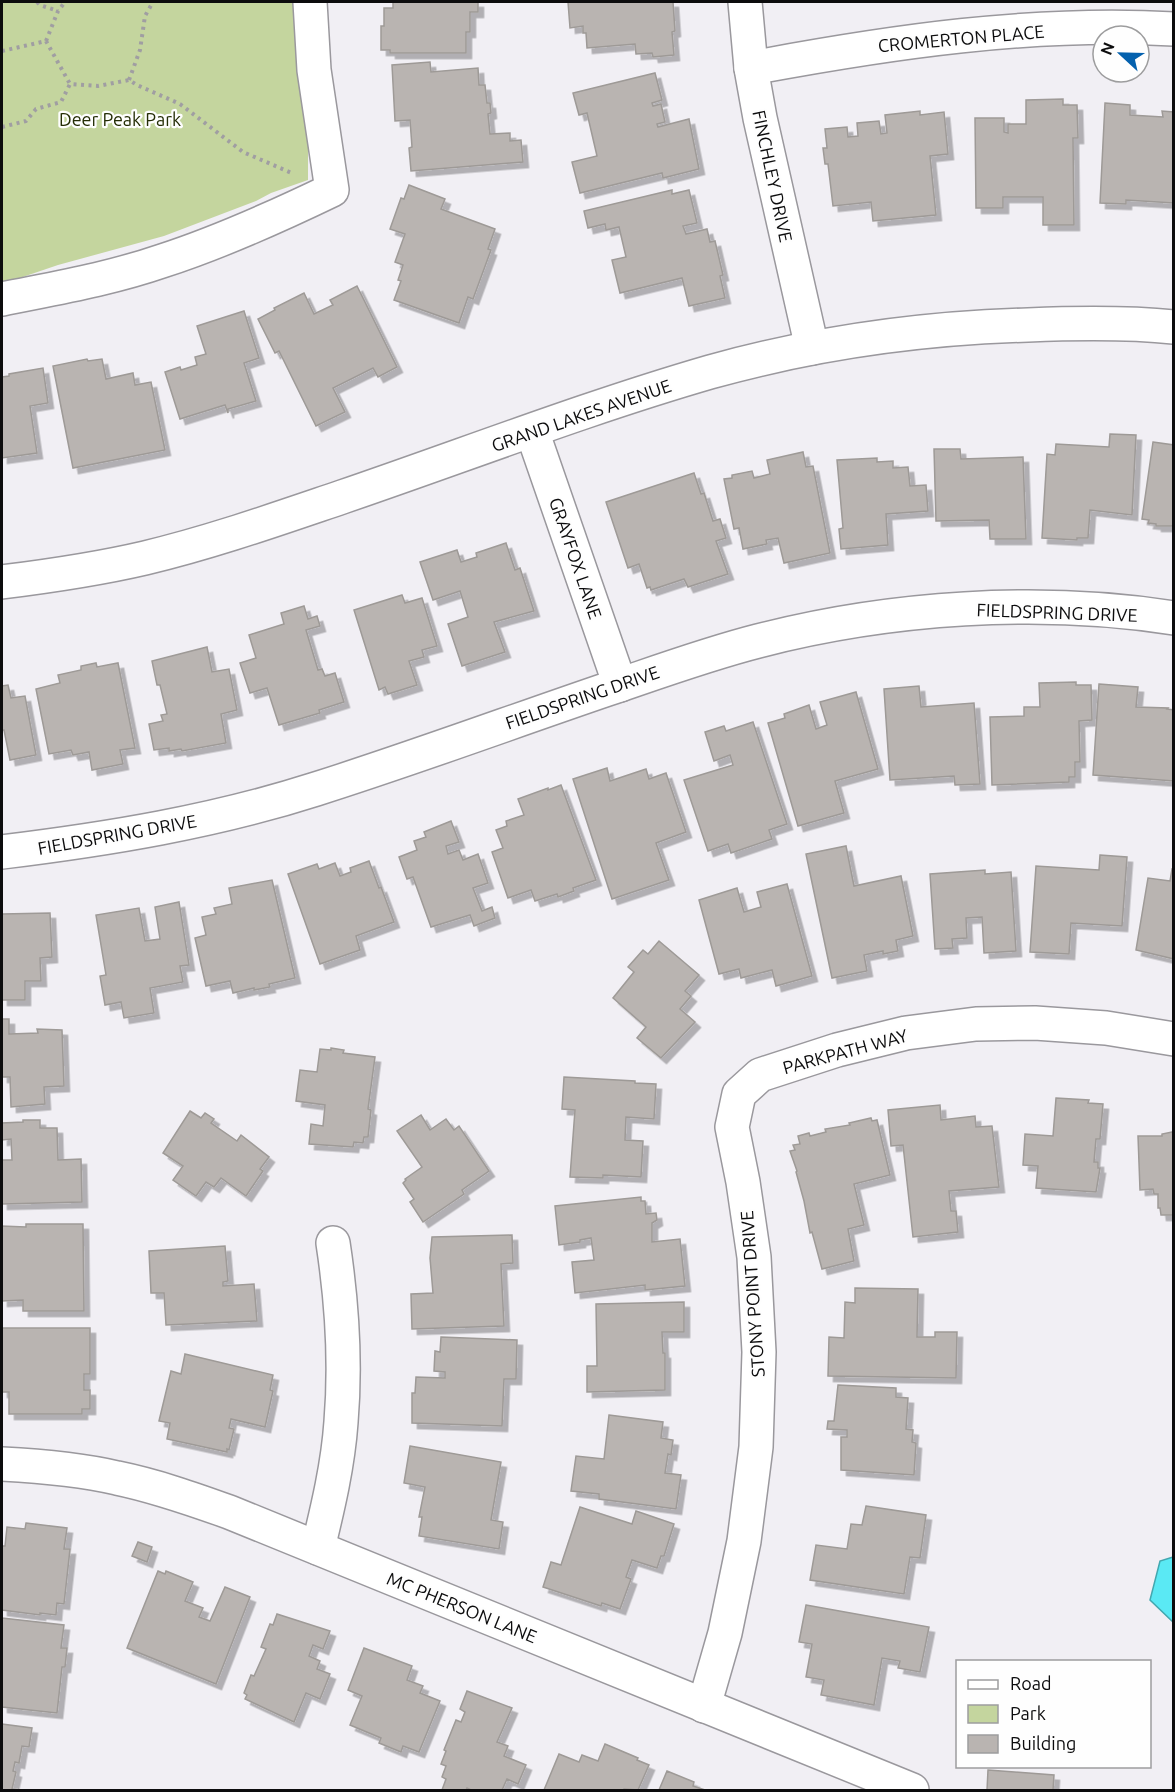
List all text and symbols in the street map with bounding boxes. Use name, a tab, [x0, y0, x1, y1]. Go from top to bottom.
street label: CROMERTON PLACE	[877, 21, 1045, 55]
north arrow	[1091, 24, 1151, 84]
text: N	[1097, 39, 1118, 57]
street label: FINCHLEY DRIVE	[749, 108, 797, 244]
park label: Deer Peak Park	[59, 109, 181, 129]
street label: GRAND LAKES AVENUE	[489, 375, 673, 455]
street label: GRAYFOX LANE	[546, 495, 606, 621]
street label: FIELDSPRING DRIVE	[976, 599, 1138, 625]
street label: FIELDSPRING DRIVE	[503, 661, 661, 733]
street label: FIELDSPRING DRIVE	[36, 810, 198, 858]
street label: PARKPATH WAY	[780, 1025, 910, 1077]
street label: STONY POINT DRIVE	[736, 1210, 768, 1378]
street label: MC PHERSON LANE	[384, 1568, 540, 1646]
legend	[956, 1660, 1151, 1768]
text: Road	[1010, 1673, 1052, 1693]
text: Park	[1010, 1703, 1046, 1723]
text: Building	[1010, 1733, 1076, 1753]

